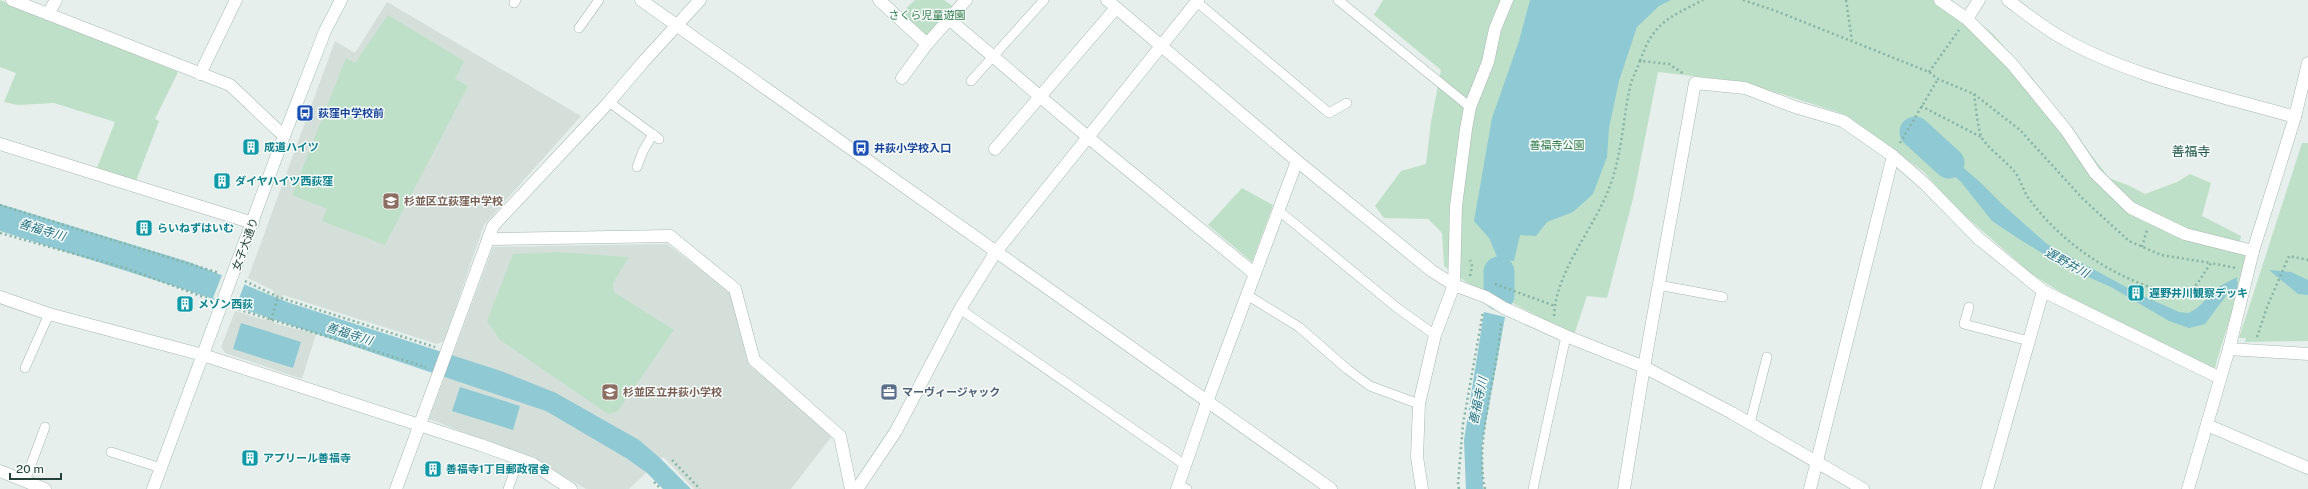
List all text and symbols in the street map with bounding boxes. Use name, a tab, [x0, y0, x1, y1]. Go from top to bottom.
park label: さくら児童遊園	[889, 9, 966, 21]
bus stop icon: 荻窪中学校前	[295, 103, 315, 123]
place label: 荻窪中学校前	[318, 107, 384, 119]
building icon: 成道ハイツ	[241, 137, 261, 157]
bus stop icon: 井荻小学校入口	[851, 138, 871, 158]
park label: 善福寺公園	[1530, 139, 1585, 151]
place label: 成道ハイツ	[264, 141, 319, 153]
place label: 井荻小学校入口	[874, 142, 951, 154]
district label: 善福寺	[2171, 144, 2211, 159]
building icon: ダイヤハイツ西荻窪	[212, 171, 232, 191]
place label: ダイヤハイツ西荻窪	[235, 175, 333, 187]
school or university icon: 杉並区立荻窪中学校	[381, 191, 401, 211]
place label: 杉並区立荻窪中学校	[404, 195, 503, 207]
water label: 善福寺川	[17, 216, 69, 244]
street label: 女子大通り	[230, 216, 260, 272]
building icon: らいねずはいむ	[134, 218, 154, 238]
place label: らいねずはいむ	[157, 222, 234, 234]
water label: 遅野井川	[2043, 245, 2093, 282]
building icon: 遅野井川観察デッキ	[2126, 283, 2146, 303]
place label: 遅野井川観察デッキ	[2149, 287, 2248, 299]
building icon: メゾン西荻	[175, 294, 195, 314]
place label: メゾン西荻	[198, 298, 253, 310]
water label: 善福寺川	[324, 320, 376, 349]
water label: 善福寺川	[1466, 374, 1490, 426]
school or university icon: 杉並区立井荻小学校	[600, 382, 620, 402]
office icon: マーヴィージャック	[879, 382, 899, 402]
place label: 杉並区立井荻小学校	[623, 386, 722, 398]
place label: マーヴィージャック	[902, 386, 1000, 398]
building icon: アプリール善福寺	[240, 448, 260, 468]
place label: アプリール善福寺	[263, 452, 351, 464]
scale bar	[10, 455, 61, 481]
building icon: 善福寺1丁目郵政宿舎	[423, 459, 443, 479]
text: 20 m	[16, 462, 44, 476]
place label: 善福寺1丁目郵政宿舎	[446, 463, 551, 475]

